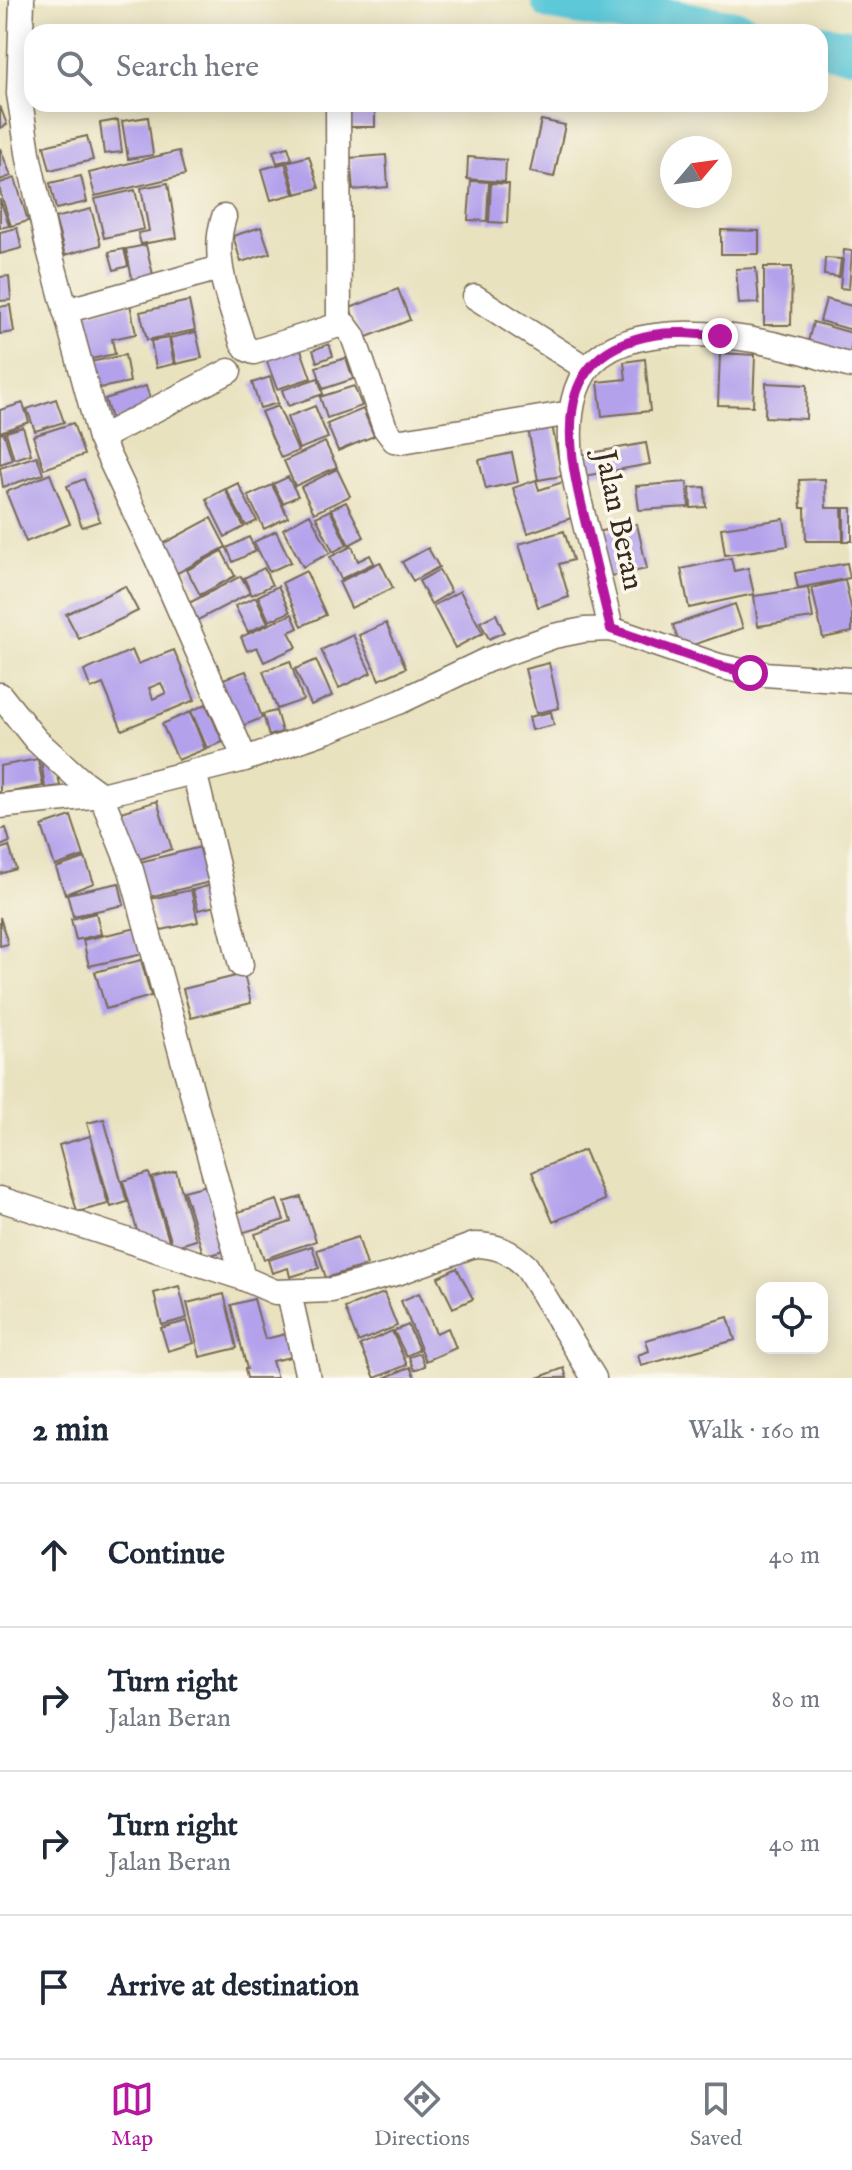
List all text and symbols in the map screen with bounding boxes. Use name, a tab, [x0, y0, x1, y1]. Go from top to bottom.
search box	[24, 24, 828, 112]
icon: search	[52, 46, 96, 90]
text: Search here	[116, 49, 259, 87]
north arrow	[660, 136, 732, 208]
route end	[702, 318, 738, 354]
street label: Jalan Beran	[584, 444, 651, 594]
route start	[732, 655, 768, 691]
map controls	[756, 1282, 828, 1354]
button: locate	[756, 1282, 828, 1354]
text: 2 min	[32, 1409, 109, 1452]
text: Walk · 160 m	[688, 1414, 820, 1447]
icon: ahead	[32, 1533, 76, 1577]
text: Continue	[108, 1536, 225, 1574]
text: 40 m	[769, 1539, 820, 1572]
text: Turn right	[108, 1664, 238, 1702]
icon: right	[32, 1677, 76, 1721]
text: 80 m	[771, 1683, 820, 1716]
text: Jalan Beran	[108, 1702, 231, 1735]
text: Turn right	[108, 1808, 238, 1846]
icon: right	[32, 1821, 76, 1865]
text: 40 m	[769, 1827, 820, 1860]
text: Jalan Beran	[108, 1846, 231, 1879]
icon: arrive	[32, 1965, 76, 2009]
text: Arrive at destination	[108, 1968, 359, 2006]
tab: Map	[110, 2077, 154, 2153]
tab: Directions	[374, 2077, 470, 2153]
tab: Saved	[690, 2077, 742, 2153]

